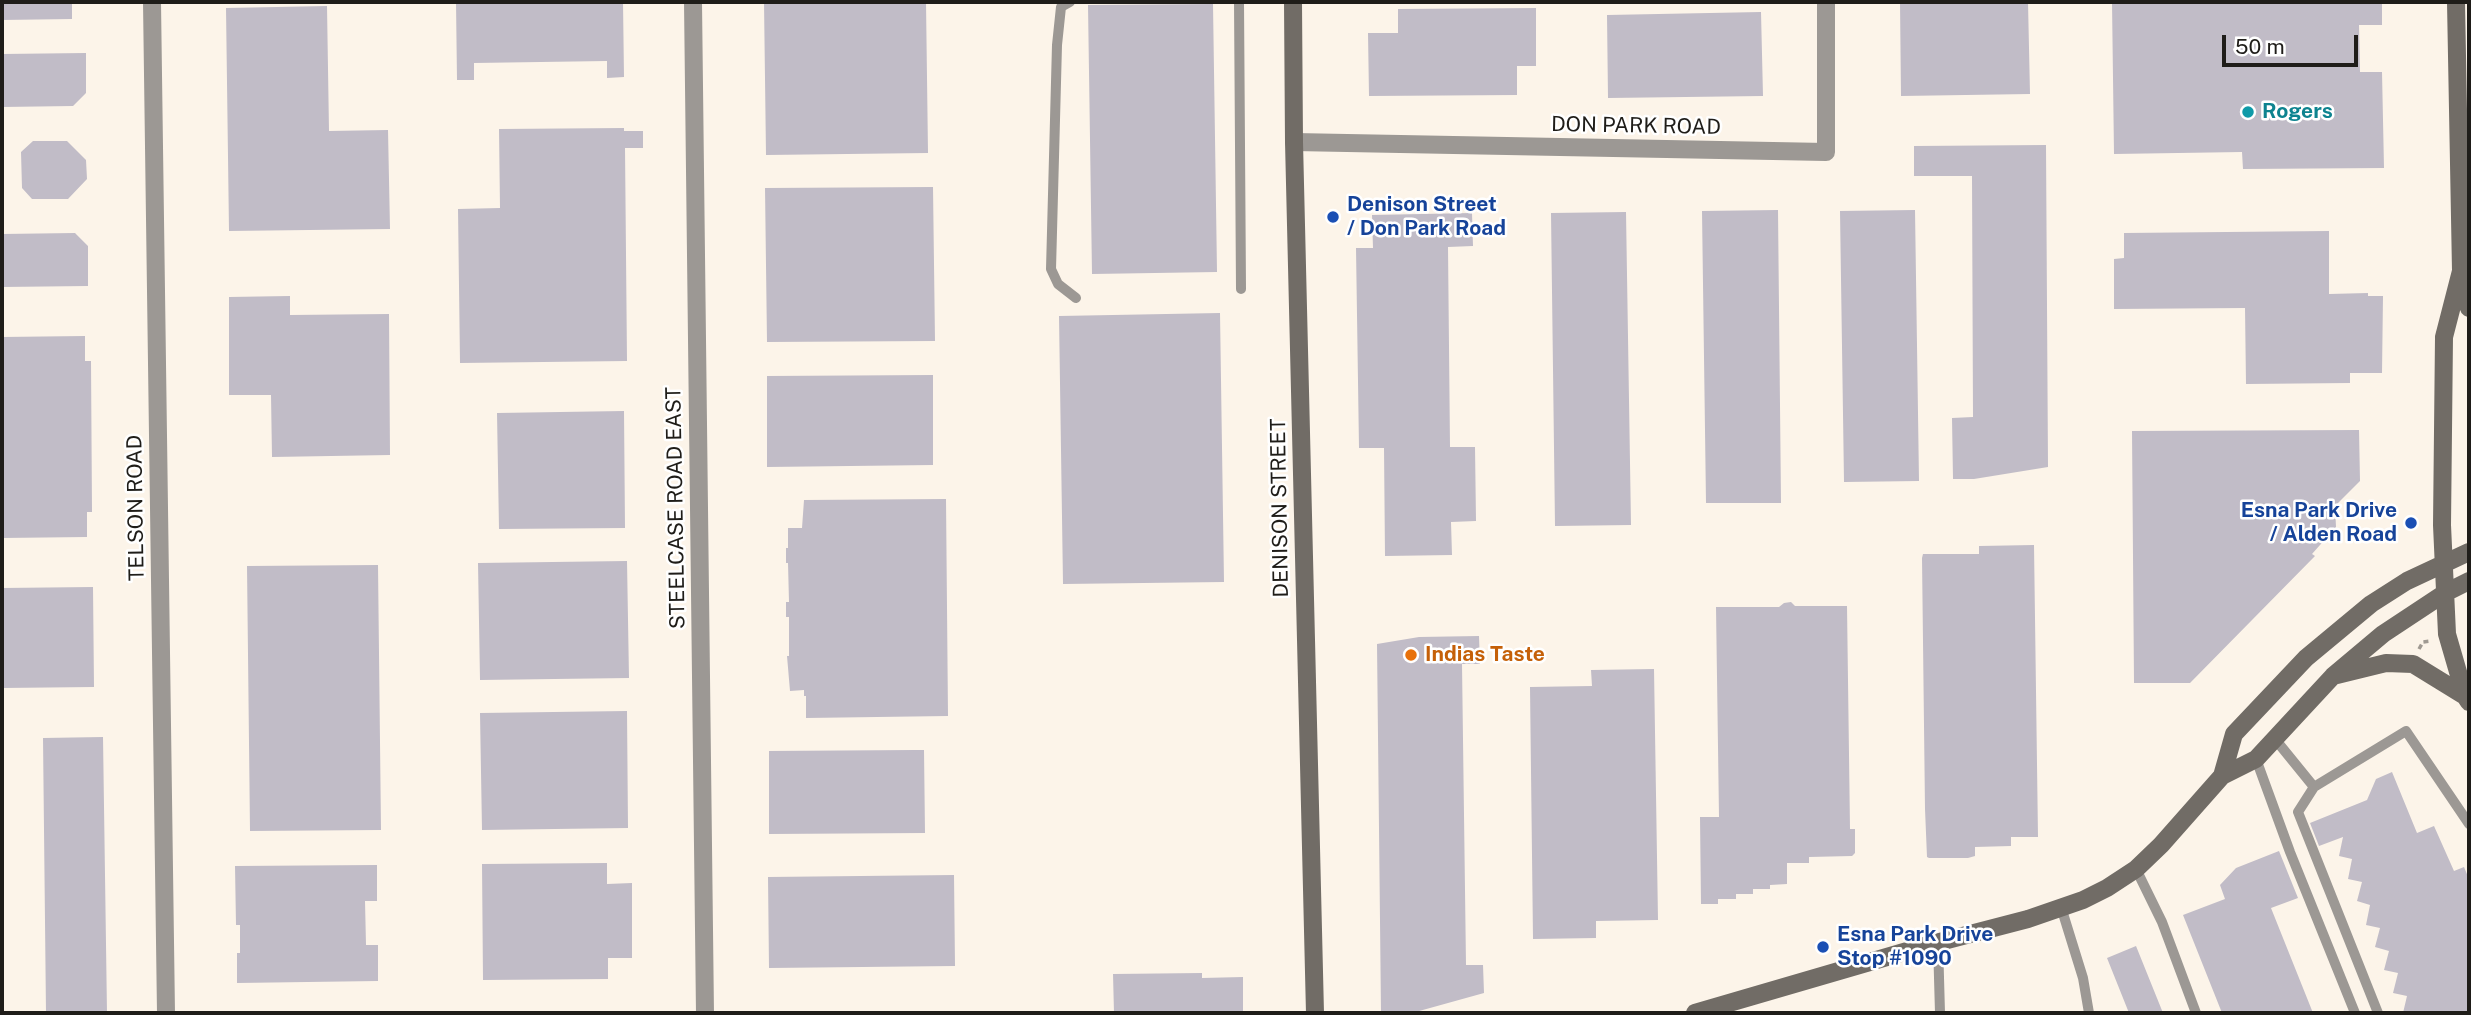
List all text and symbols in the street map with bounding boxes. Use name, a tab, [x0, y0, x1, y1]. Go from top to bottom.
scale bar	[2226, 21, 2362, 65]
text: 50 m	[2235, 34, 2285, 59]
place label: Rogers	[2262, 99, 2333, 125]
marker: Rogers	[2240, 104, 2256, 120]
street label: DON PARK ROAD	[1551, 112, 1721, 140]
place label: Denison Street / Don Park Road	[1347, 192, 1506, 242]
marker: Denison Street / Don Park Road	[1325, 209, 1341, 225]
street label: STEELCASE ROAD EAST	[661, 387, 691, 629]
street label: DENISON STREET	[1266, 418, 1294, 598]
street label: TELSON ROAD	[122, 435, 150, 581]
place label: Esna Park Drive / Alden Road	[2241, 498, 2397, 548]
marker: Esna Park Drive / Alden Road	[2403, 515, 2419, 531]
place label: Indias Taste	[1425, 642, 1545, 668]
marker: Indias Taste	[1403, 647, 1419, 663]
place label: Esna Park Drive Stop #1090	[1837, 922, 1993, 972]
marker: Esna Park Drive Stop #1090	[1815, 939, 1831, 955]

